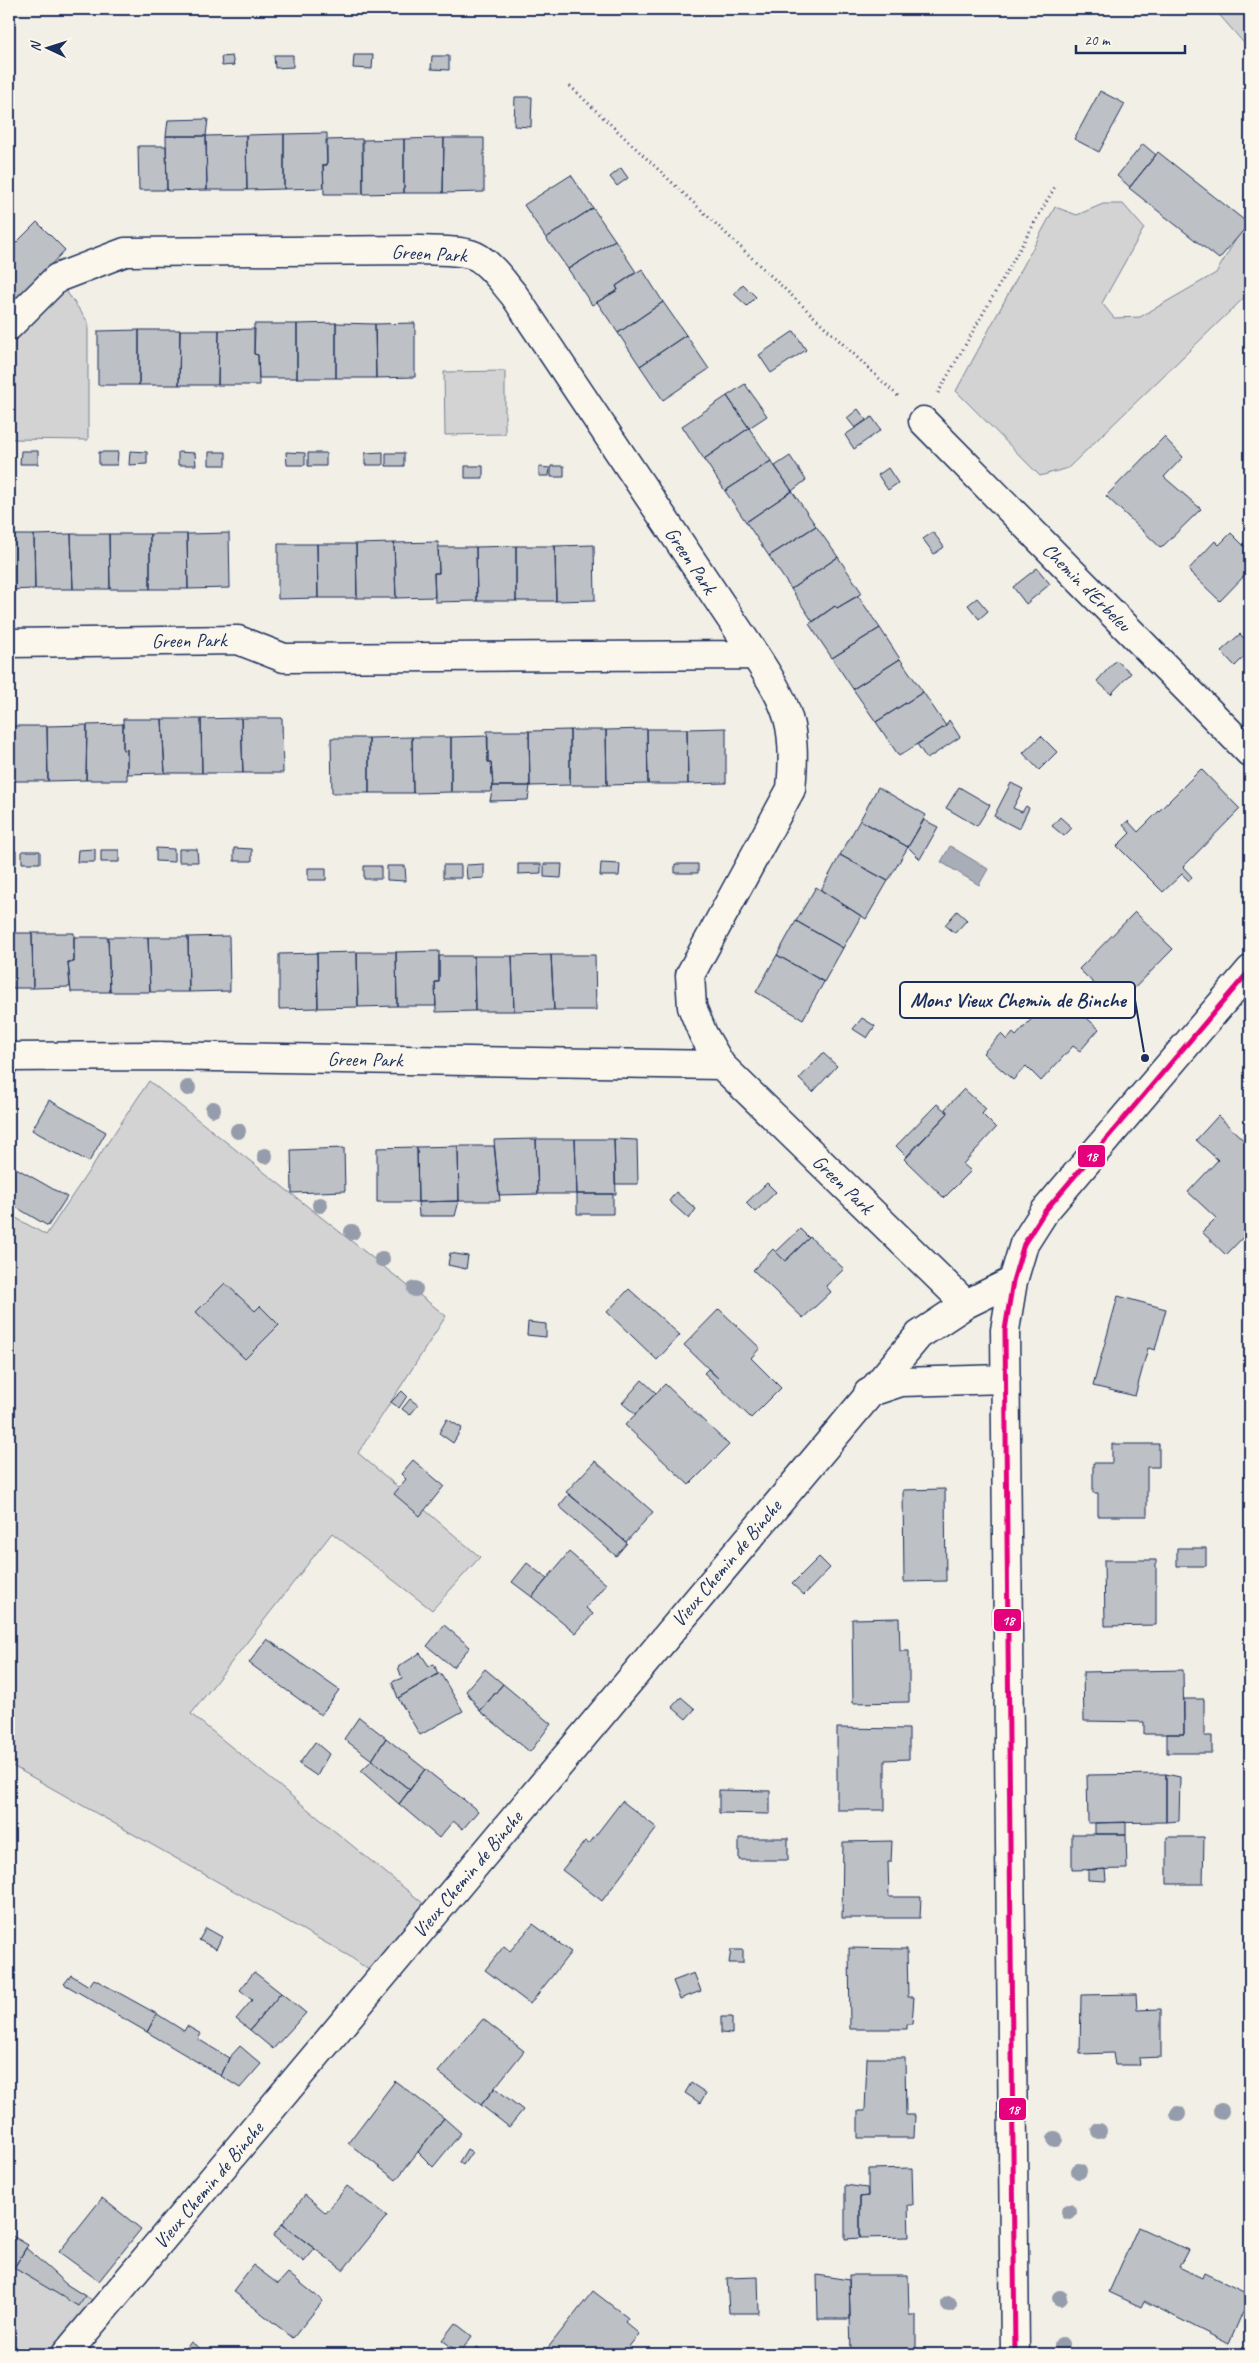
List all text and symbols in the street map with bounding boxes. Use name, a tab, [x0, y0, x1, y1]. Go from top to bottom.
north arrow	[22, 22, 72, 72]
scale bar	[1076, 22, 1185, 54]
text: 20 m	[1084, 31, 1111, 50]
text: N	[27, 40, 44, 52]
street label: Green Park	[391, 239, 469, 268]
street label: Green Park	[659, 522, 723, 600]
street label: Chemin d'Erbeleu	[1037, 538, 1137, 638]
street label: Green Park	[151, 627, 228, 654]
callout: Mons Vieux Chemin de Binche	[900, 982, 1135, 1018]
text: Mons Vieux Chemin de Binche	[910, 987, 1128, 1013]
street label: Green Park	[327, 1046, 404, 1073]
line badge: 18	[1077, 1144, 1106, 1168]
text: 18	[1085, 1148, 1099, 1165]
street label: Green Park	[807, 1149, 880, 1221]
street label: Vieux Chemin de Binche	[666, 1493, 788, 1632]
line badge: 18	[993, 1608, 1022, 1632]
text: 18	[1002, 1612, 1016, 1629]
street label: Vieux Chemin de Binche	[407, 1804, 529, 1943]
line badge: 18	[998, 2097, 1027, 2121]
text: 18	[1007, 2101, 1021, 2118]
street label: Vieux Chemin de Binche	[148, 2115, 270, 2254]

